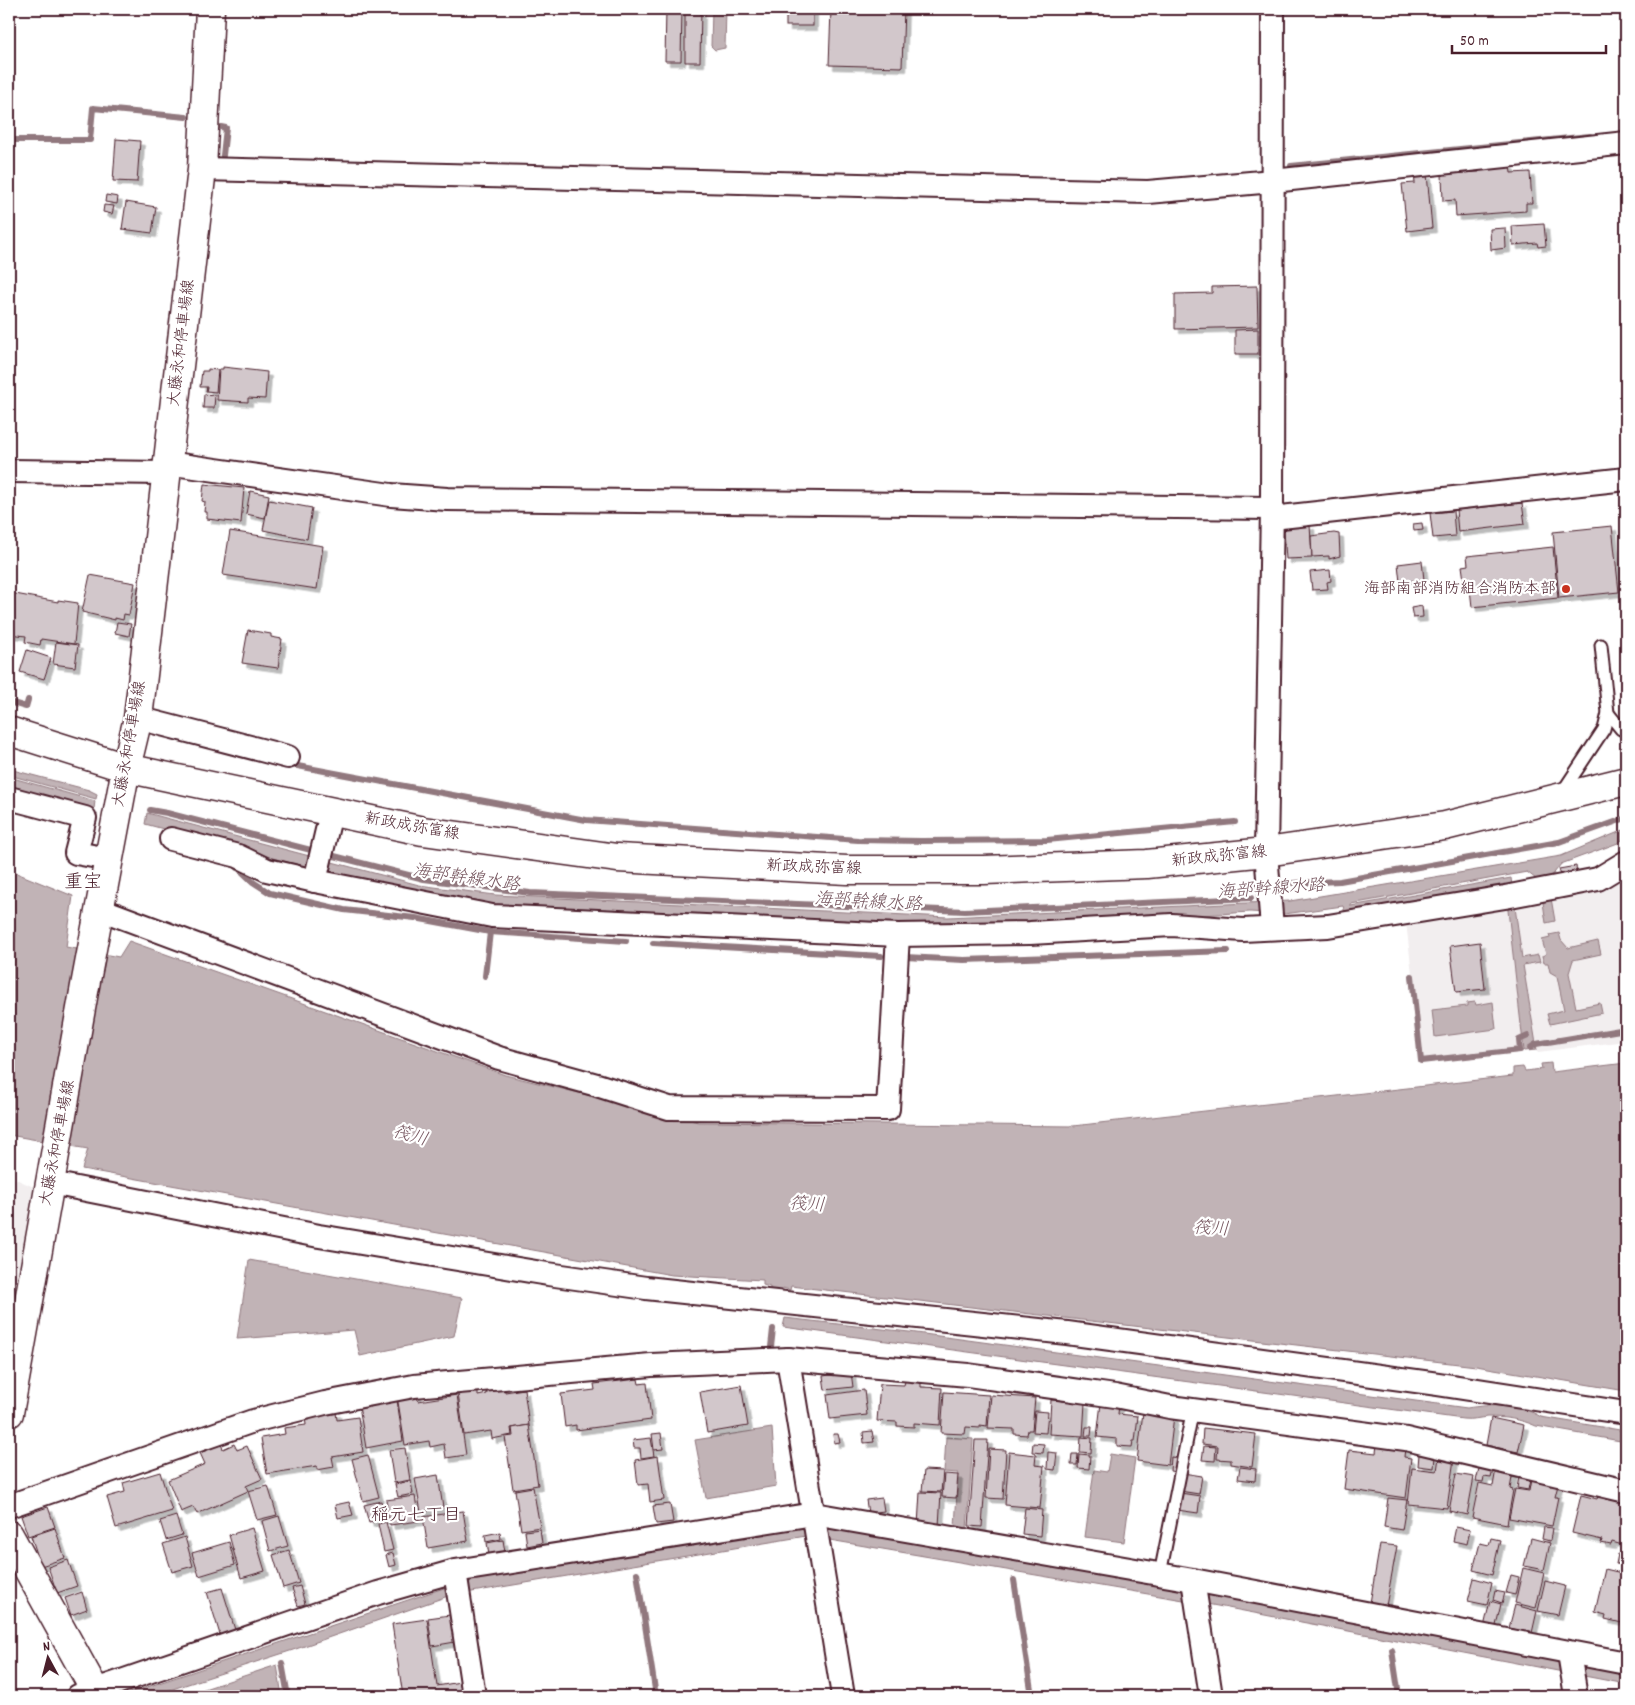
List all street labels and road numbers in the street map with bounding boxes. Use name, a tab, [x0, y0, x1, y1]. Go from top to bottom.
street label: 大藤永和停車場線	[163, 278, 201, 408]
street label: 大藤永和停車場線	[108, 679, 152, 809]
street label: 新政成弥富線	[363, 807, 461, 847]
street label: 新政成弥富線	[1170, 841, 1268, 873]
street label: 新政成弥富線	[766, 855, 862, 881]
street label: 大藤永和停車場線	[34, 1078, 82, 1208]

